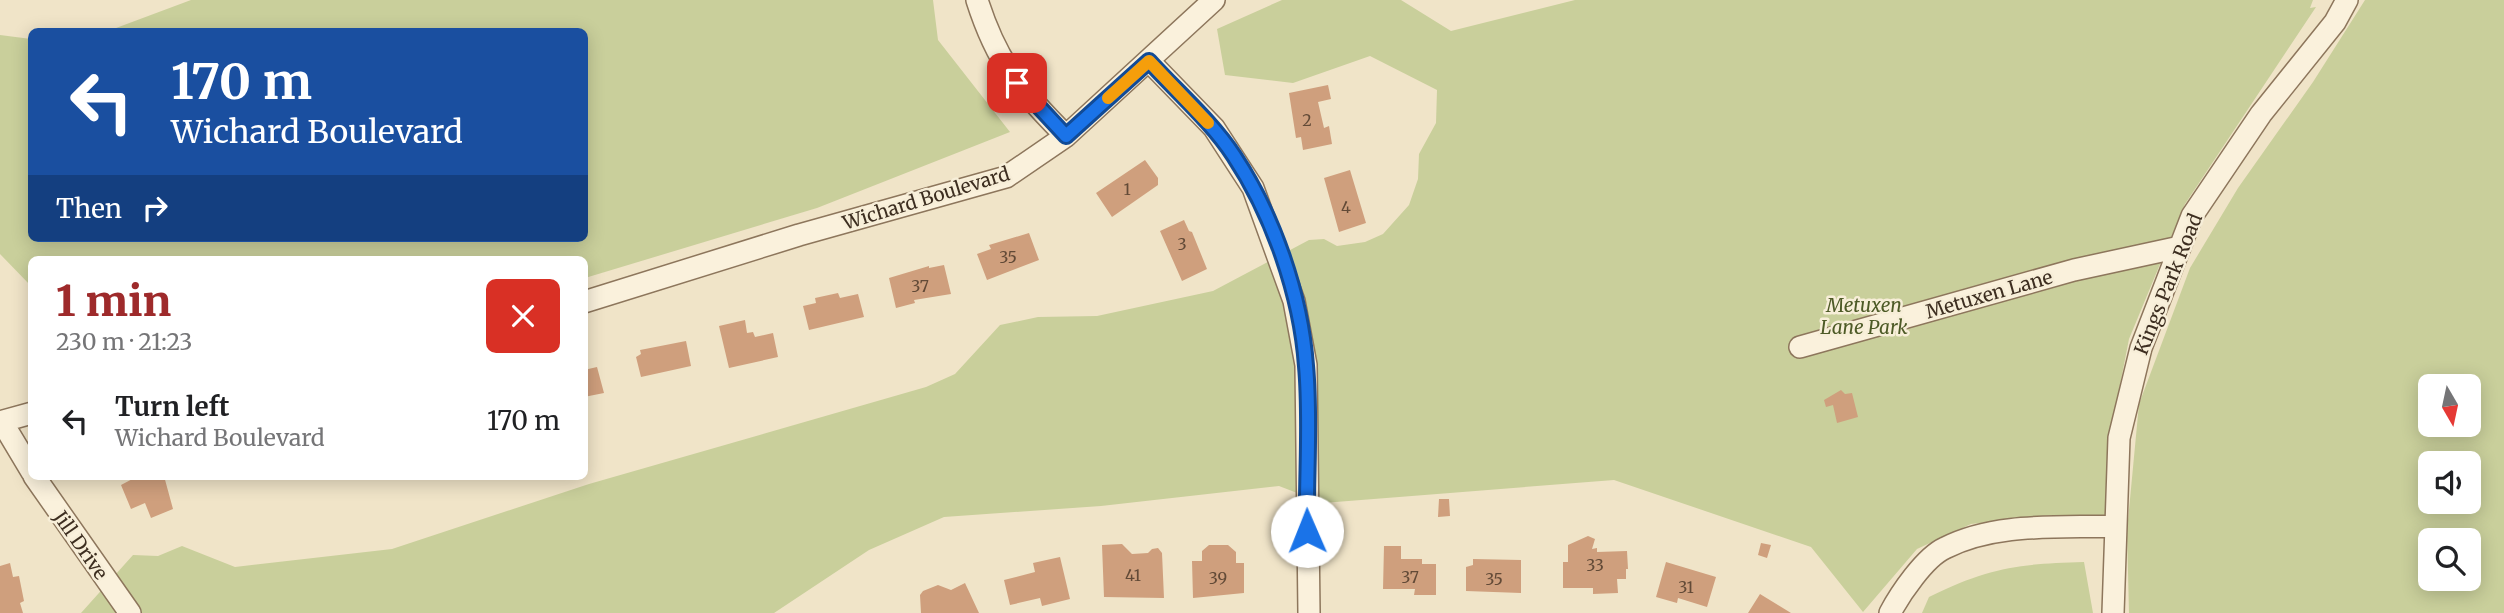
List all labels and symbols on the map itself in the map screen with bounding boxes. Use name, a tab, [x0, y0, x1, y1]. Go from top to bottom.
pin	[987, 53, 1047, 113]
house number: 2	[1302, 110, 1312, 130]
street label: Wichard Boulevard	[839, 161, 1012, 235]
house number: 1	[1123, 179, 1131, 199]
house number: 4	[1341, 197, 1351, 217]
street label: Kings Park Road	[2129, 210, 2207, 358]
house number: 3	[1177, 234, 1187, 254]
house number: 35	[999, 247, 1017, 267]
street label: Metuxen Lane	[1923, 264, 2055, 324]
house number: 37	[911, 276, 929, 296]
park label: Metuxen Lane Park	[1820, 293, 1908, 339]
north arrow	[2418, 374, 2482, 438]
position arrow	[1270, 494, 1344, 568]
street label: Jill Drive	[48, 505, 113, 584]
house number: 33	[1586, 555, 1604, 575]
house number: 41	[1125, 565, 1141, 585]
house number: 37	[1401, 567, 1419, 587]
house number: 39	[1209, 568, 1227, 588]
house number: 35	[1485, 569, 1503, 589]
house number: 31	[1678, 577, 1694, 597]

